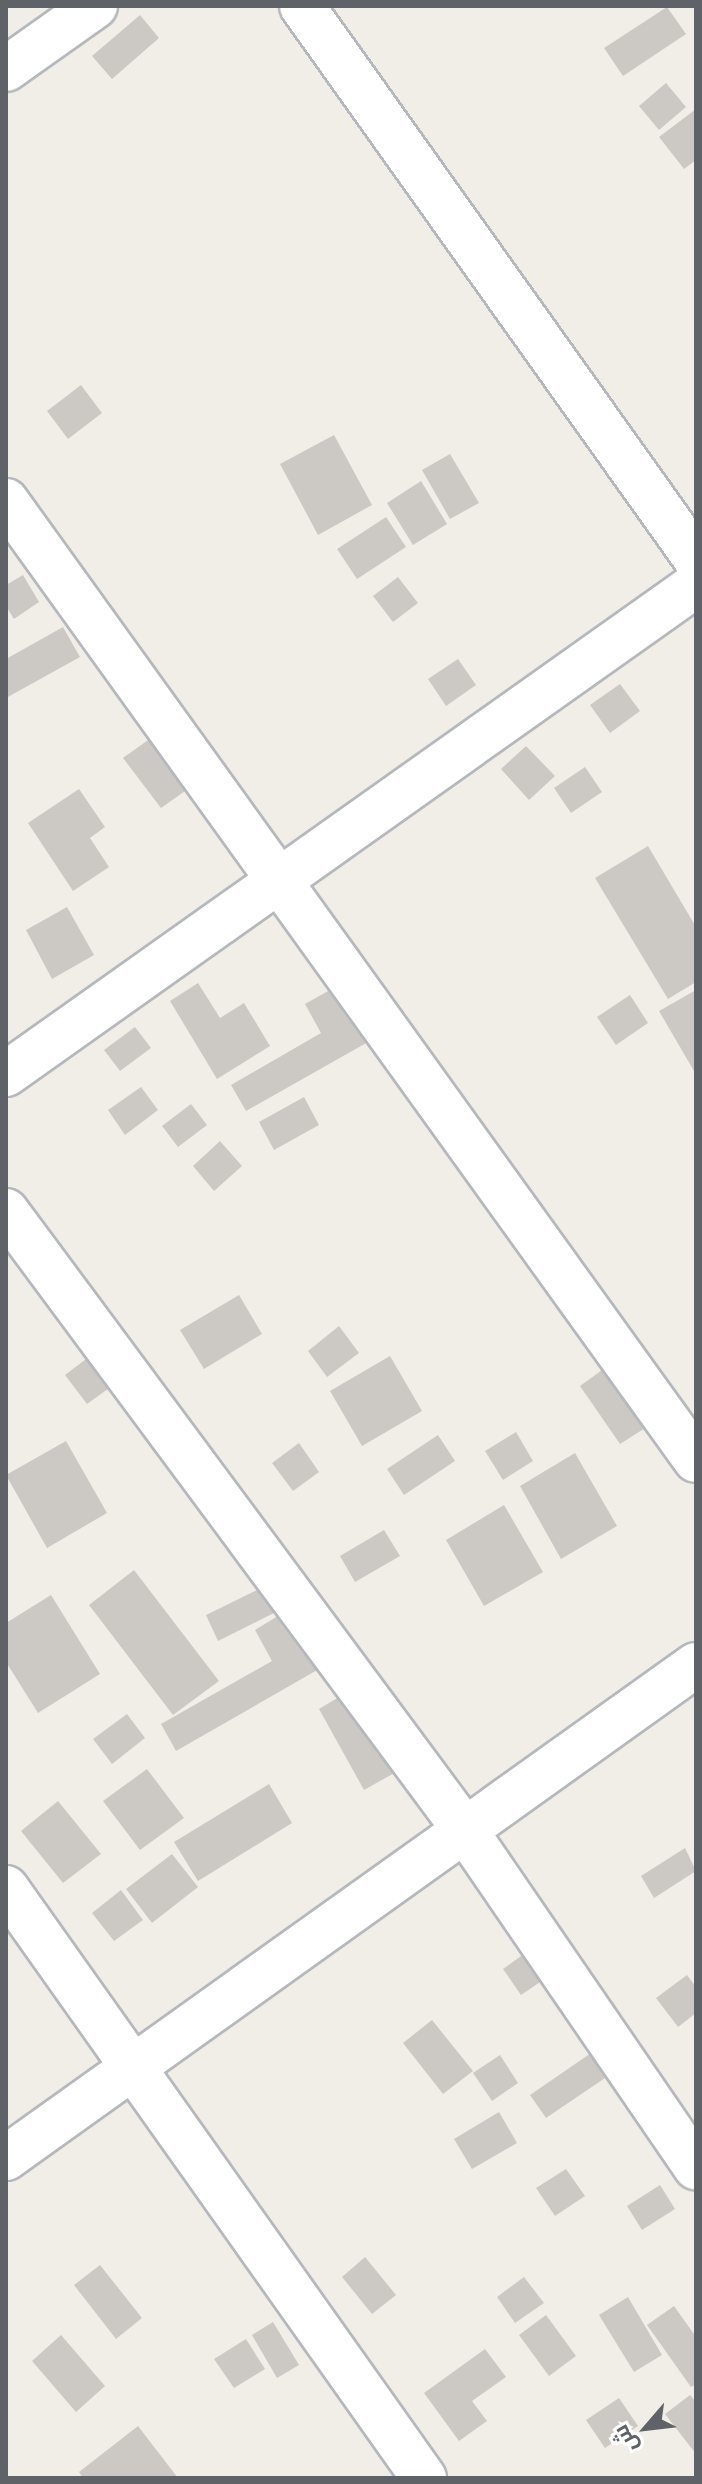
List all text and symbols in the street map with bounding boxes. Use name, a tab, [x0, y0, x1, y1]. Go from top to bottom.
north arrow	[606, 2388, 686, 2468]
text: ش	[607, 2421, 643, 2458]

